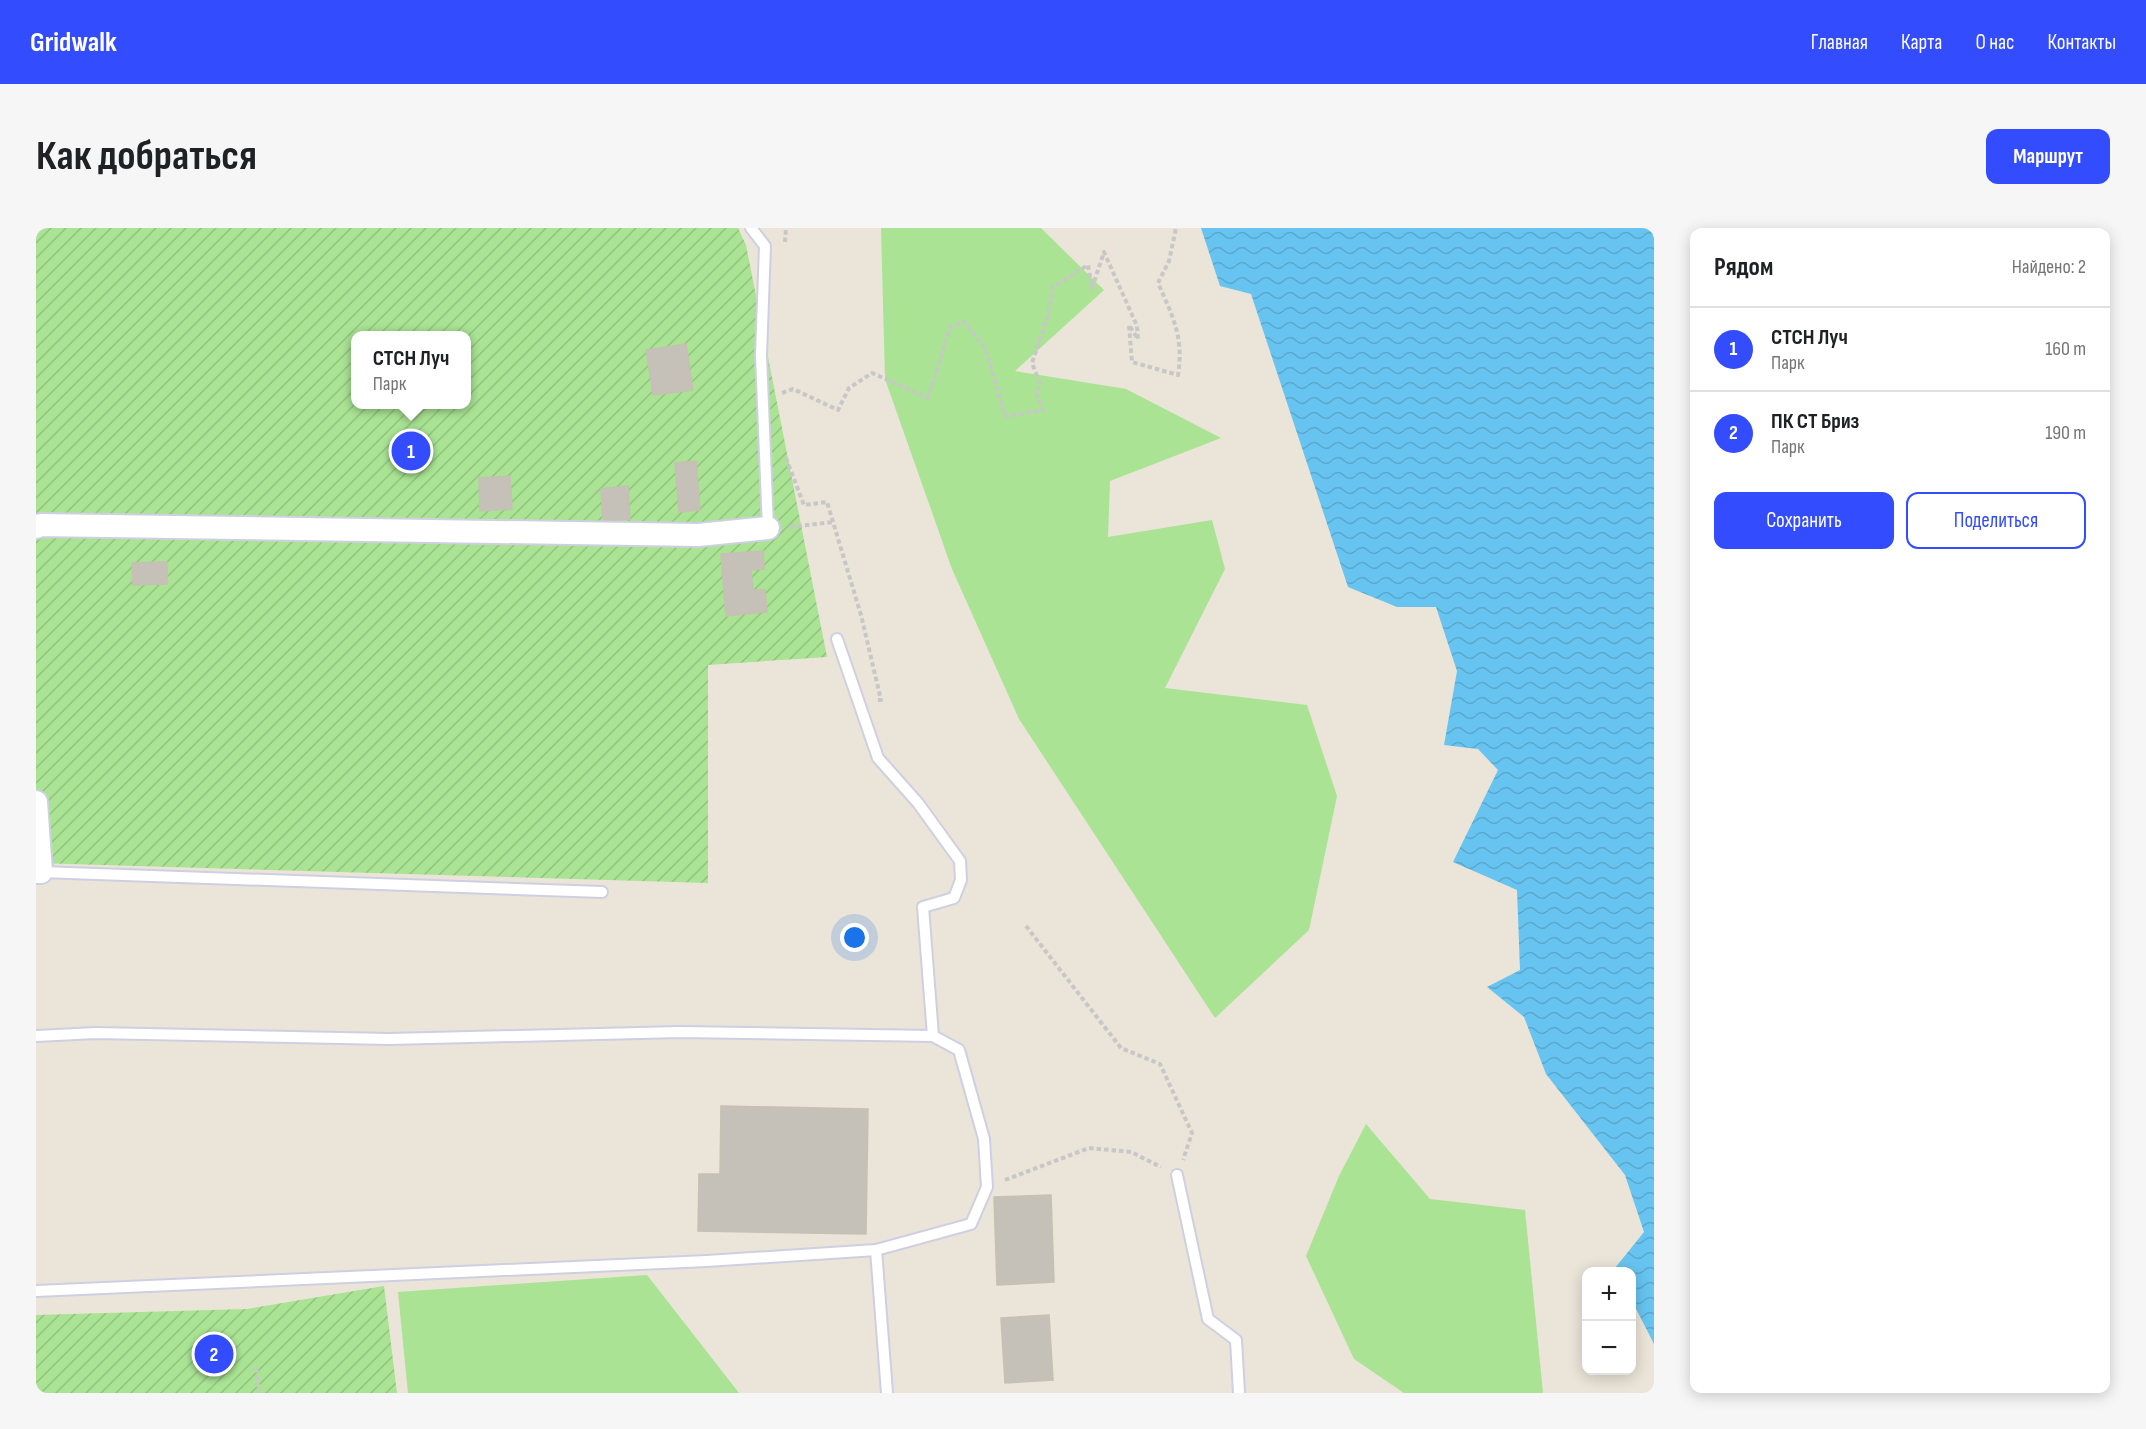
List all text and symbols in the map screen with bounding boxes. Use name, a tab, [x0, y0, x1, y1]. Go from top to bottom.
text: Gridwalk	[30, 26, 117, 59]
text: Главная	[1811, 30, 1868, 55]
text: Карта	[1901, 30, 1942, 55]
text: О нас	[1975, 30, 2014, 55]
text: Контакты	[2047, 30, 2116, 55]
button: Маршрут	[1986, 129, 2110, 184]
text: Как добраться	[36, 131, 257, 182]
text: Рядом	[1714, 252, 1773, 283]
text: Найдено: 2	[2012, 255, 2086, 279]
text: СТСН Луч	[1771, 324, 1848, 351]
popup	[351, 331, 471, 409]
text: 1	[1730, 337, 1737, 361]
text: 160 m	[2045, 337, 2086, 361]
text: СТСН Луч	[373, 345, 449, 372]
text: Парк	[1771, 351, 1805, 375]
text: Парк	[373, 372, 406, 396]
text: ПК СТ Бриз	[1771, 408, 1859, 435]
text: 2	[1729, 421, 1738, 445]
text: 190 m	[2045, 421, 2086, 445]
pin: 1	[392, 428, 430, 474]
text: Парк	[1771, 435, 1805, 459]
button: Сохранить	[1714, 492, 1894, 549]
button: Поделиться	[1906, 492, 2086, 549]
your location	[840, 923, 869, 952]
map controls	[1582, 1267, 1636, 1375]
button: +	[1582, 1267, 1636, 1321]
button: −	[1582, 1321, 1636, 1375]
pin: 2	[194, 1332, 234, 1376]

